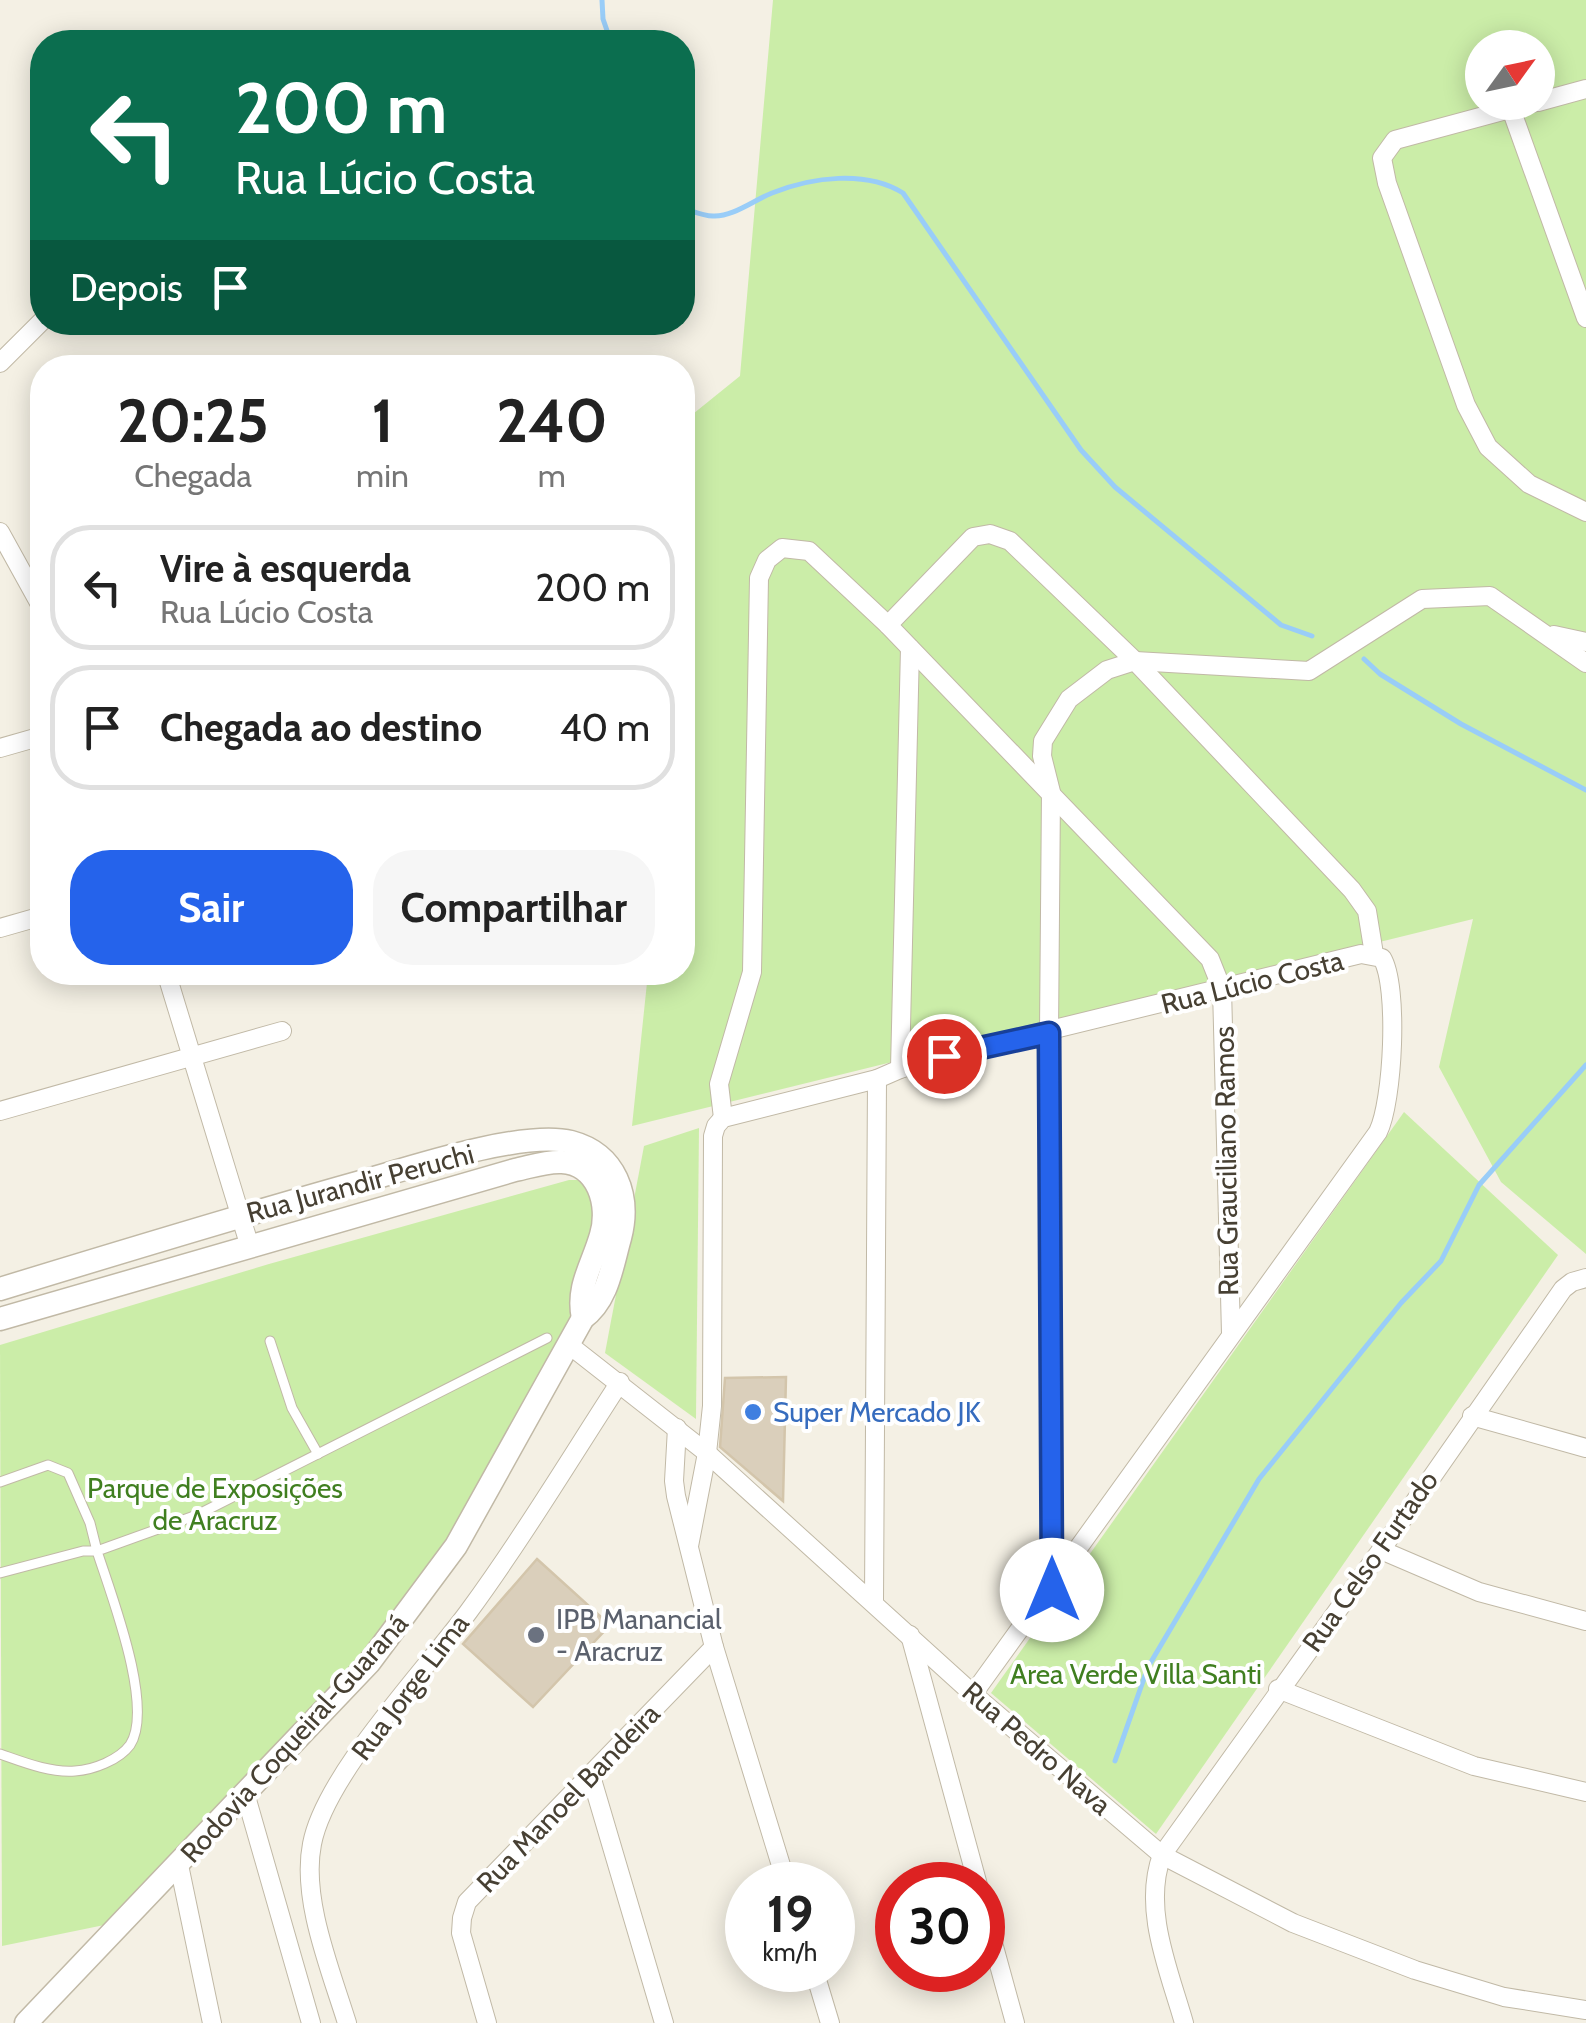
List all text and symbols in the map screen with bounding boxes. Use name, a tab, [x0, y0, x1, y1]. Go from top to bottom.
north arrow	[1465, 30, 1555, 120]
map controls	[1465, 30, 1555, 120]
text: 200 m	[235, 65, 447, 151]
icon: left	[70, 70, 200, 200]
text: Rua Lúcio Costa	[235, 151, 535, 205]
icon: arrive	[203, 260, 258, 315]
text: Depois	[70, 264, 183, 311]
text: 20:25	[117, 384, 269, 457]
text: 1	[371, 384, 394, 457]
text: 240	[496, 384, 608, 457]
text: Chegada	[134, 456, 252, 495]
text: min	[356, 456, 409, 495]
text: m	[538, 456, 566, 495]
text: Vire à esquerda	[160, 545, 411, 592]
icon: left	[75, 560, 130, 615]
text: 200 m	[535, 564, 650, 611]
text: Rua Lúcio Costa	[160, 592, 373, 631]
icon: arrive	[75, 700, 130, 755]
text: Chegada ao destino	[160, 704, 482, 751]
text: 40 m	[560, 704, 650, 751]
button: Sair	[70, 850, 353, 965]
button: Compartilhar	[373, 850, 655, 965]
street label: Rua Lúcio Costa	[1157, 943, 1347, 1021]
pin	[902, 1014, 987, 1099]
street label: Rua Grauciliano Ramos	[1207, 1026, 1245, 1296]
icon: arrive	[917, 1029, 972, 1084]
street label: Rua Jurandir Peruchi	[243, 1136, 477, 1230]
place label: Super Mercado JK	[773, 1395, 981, 1429]
marker: Super Mercado JK	[742, 1401, 764, 1423]
street label: Rua Celso Furtado	[1295, 1464, 1445, 1658]
park label: Parque de Exposições de Aracruz	[87, 1471, 343, 1537]
position arrow	[1000, 1538, 1104, 1642]
place label: IPB Manancial - Aracruz	[556, 1602, 722, 1668]
street label: Rodovia Coqueiral-Guaraná	[173, 1606, 415, 1869]
street label: Rua Jorge Lima	[344, 1607, 476, 1767]
marker: IPB Manancial - Aracruz	[525, 1624, 547, 1646]
park label: Area Verde Villa Santi	[1010, 1657, 1262, 1691]
street label: Rua Pedro Nava	[956, 1674, 1119, 1822]
street label: Rua Manoel Bandeira	[469, 1696, 667, 1899]
speed limit sign: 30	[875, 1862, 1005, 1992]
text: 19	[767, 1884, 813, 1945]
text: km/h	[763, 1937, 817, 1967]

